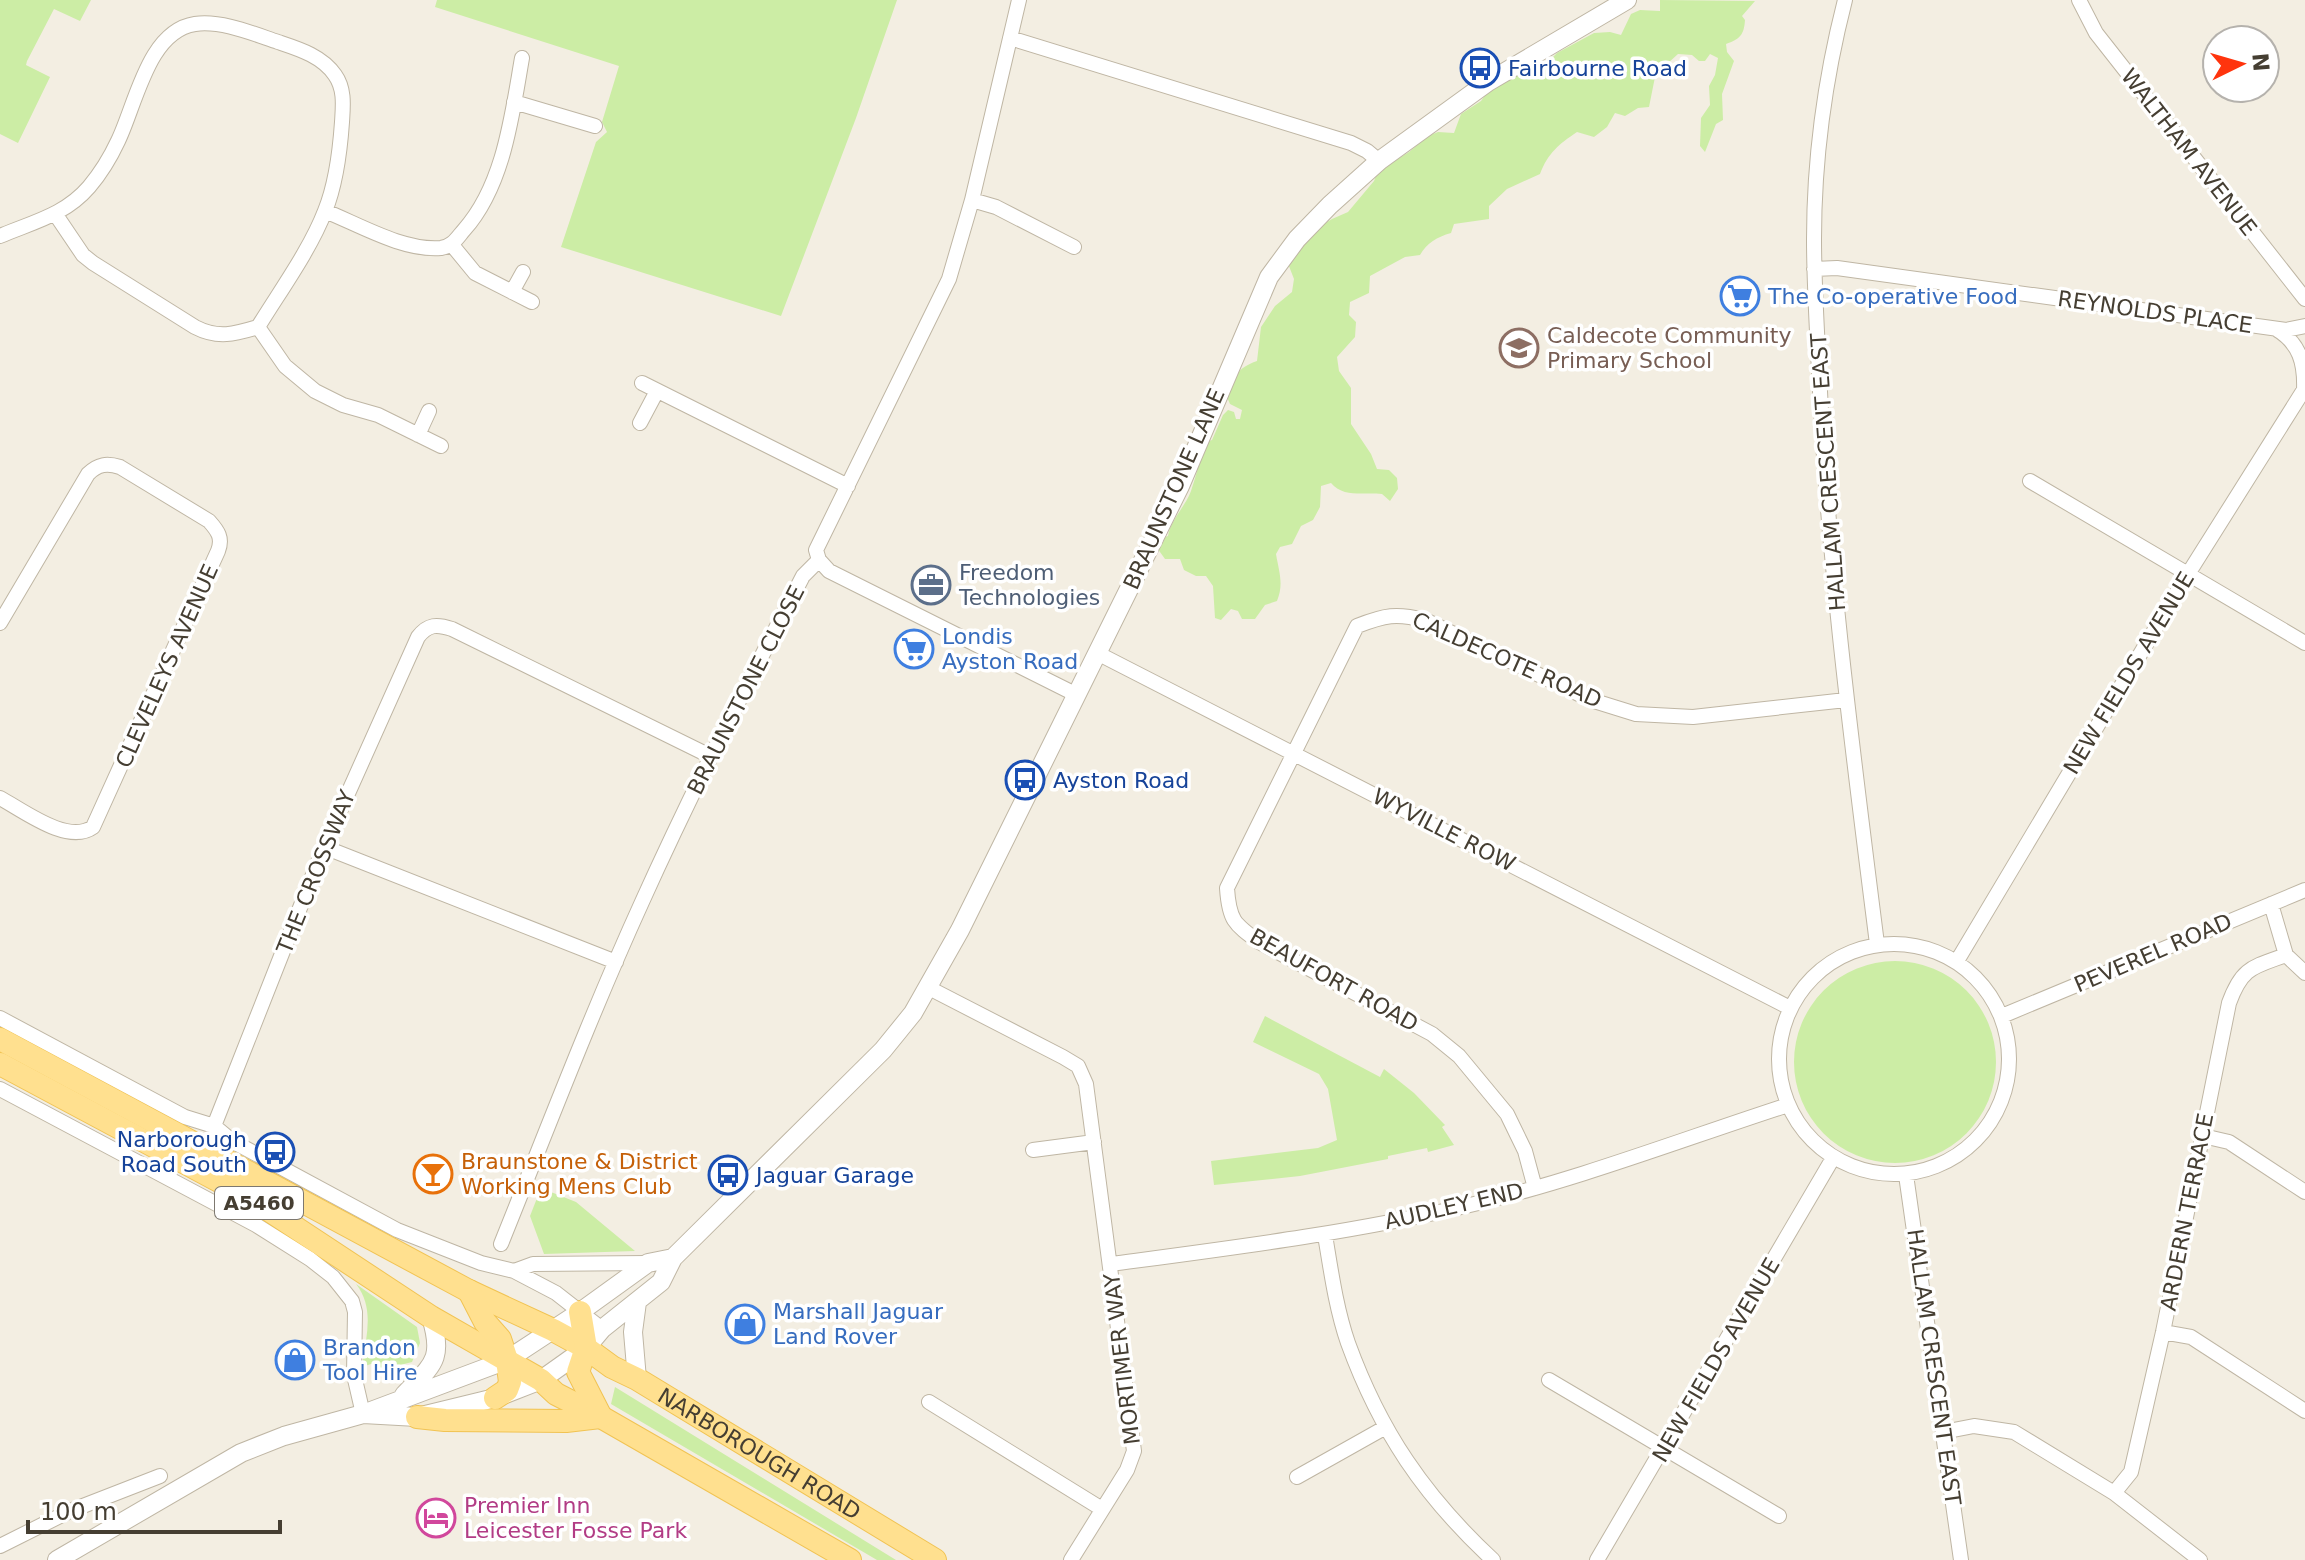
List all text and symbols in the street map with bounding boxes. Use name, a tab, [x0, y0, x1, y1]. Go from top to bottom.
north arrow	[2201, 24, 2281, 104]
bus stop icon: Fairbourne Road	[1459, 47, 1501, 89]
place label: Fairbourne Road	[1508, 56, 1687, 81]
street label: WALTHAM AVENUE	[2116, 63, 2262, 241]
supermarket icon: The Co-operative Food	[1719, 275, 1761, 317]
place label: The Co-operative Food	[1767, 284, 2018, 309]
street label: REYNOLDS PLACE	[2056, 286, 2254, 338]
place label: Caldecote Community Primary School	[1547, 323, 1792, 373]
school or university icon: Caldecote Community Primary School	[1498, 327, 1540, 369]
street label: HALLAM CRESCENT EAST	[1806, 332, 1850, 612]
street label: BRAUNSTONE LANE	[1118, 385, 1230, 593]
street label: CLEVELEYS AVENUE	[111, 560, 223, 772]
place label: Freedom Technologies	[958, 560, 1100, 610]
office icon: Freedom Technologies	[910, 564, 952, 606]
street label: NEW FIELDS AVENUE	[2059, 567, 2199, 779]
street label: BRAUNSTONE CLOSE	[682, 581, 810, 799]
street label: CALDECOTE ROAD	[1408, 607, 1606, 713]
place label: Londis Ayston Road	[942, 624, 1078, 674]
supermarket icon: Londis Ayston Road	[893, 628, 935, 670]
bus stop icon: Ayston Road	[1004, 759, 1046, 801]
place label: Ayston Road	[1053, 768, 1189, 793]
street label: WYVILLE ROW	[1369, 783, 1520, 877]
street label: THE CROSSWAY	[271, 786, 360, 958]
street label: PEVEREL ROAD	[2070, 909, 2236, 997]
street label: BEAUFORT ROAD	[1246, 923, 1422, 1037]
street label: ARDERN TERRACE	[2156, 1111, 2218, 1313]
place label: Narborough Road South	[117, 1127, 247, 1177]
bus stop icon: Narborough Road South	[254, 1131, 296, 1173]
place label: Braunstone & District Working Mens Club	[461, 1149, 698, 1199]
bar icon: Braunstone & District Working Mens Club	[412, 1153, 454, 1195]
bus stop icon: Jaguar Garage	[707, 1154, 749, 1196]
place label: Jaguar Garage	[754, 1163, 914, 1188]
street label: AUDLEY END	[1382, 1178, 1526, 1234]
road number: A5460	[215, 1187, 303, 1219]
street label: HALLAM CRESCENT EAST	[1902, 1227, 1966, 1507]
street label: NEW FIELDS AVENUE	[1647, 1254, 1785, 1466]
street label: MORTIMER WAY	[1099, 1271, 1145, 1446]
place label: Marshall Jaguar Land Rover	[773, 1299, 944, 1349]
shop icon: Marshall Jaguar Land Rover	[724, 1303, 766, 1345]
place label: Brandon Tool Hire	[322, 1335, 417, 1385]
shop icon: Brandon Tool Hire	[274, 1339, 316, 1381]
street label: NARBOROUGH ROAD	[654, 1382, 865, 1524]
scale bar	[28, 1484, 280, 1534]
place label: Premier Inn Leicester Fosse Park	[464, 1493, 687, 1543]
hotel icon: Premier Inn Leicester Fosse Park	[415, 1497, 457, 1539]
text: 100 m	[40, 1498, 117, 1526]

